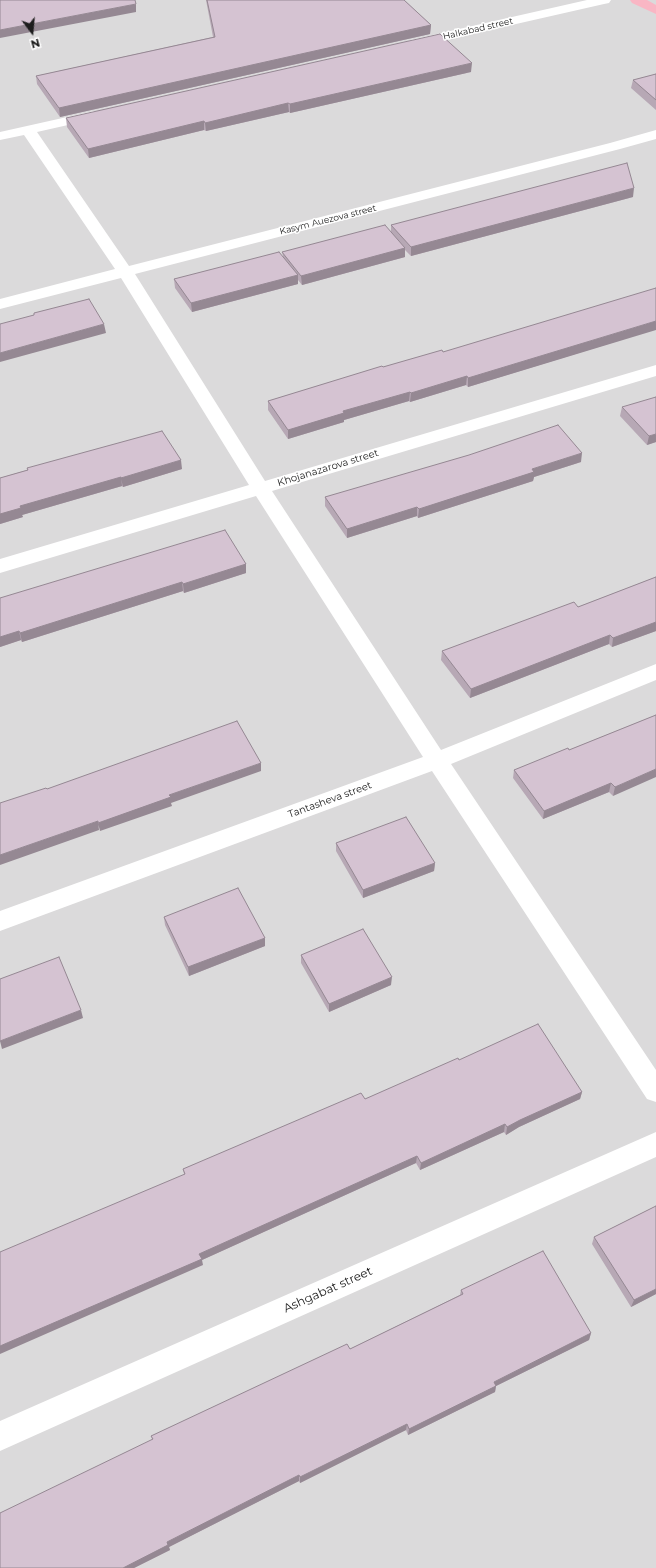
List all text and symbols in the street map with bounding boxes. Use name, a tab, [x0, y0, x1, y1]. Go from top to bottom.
north arrow	[12, 12, 52, 52]
street label: Halkabad street	[442, 16, 514, 42]
text: N	[29, 36, 42, 51]
street label: Kasym Auezova street	[279, 203, 377, 237]
street label: Khojanazarova street	[276, 447, 380, 489]
street label: Tantasheva street	[287, 779, 373, 821]
street label: Ashgabat street	[281, 1264, 375, 1316]

